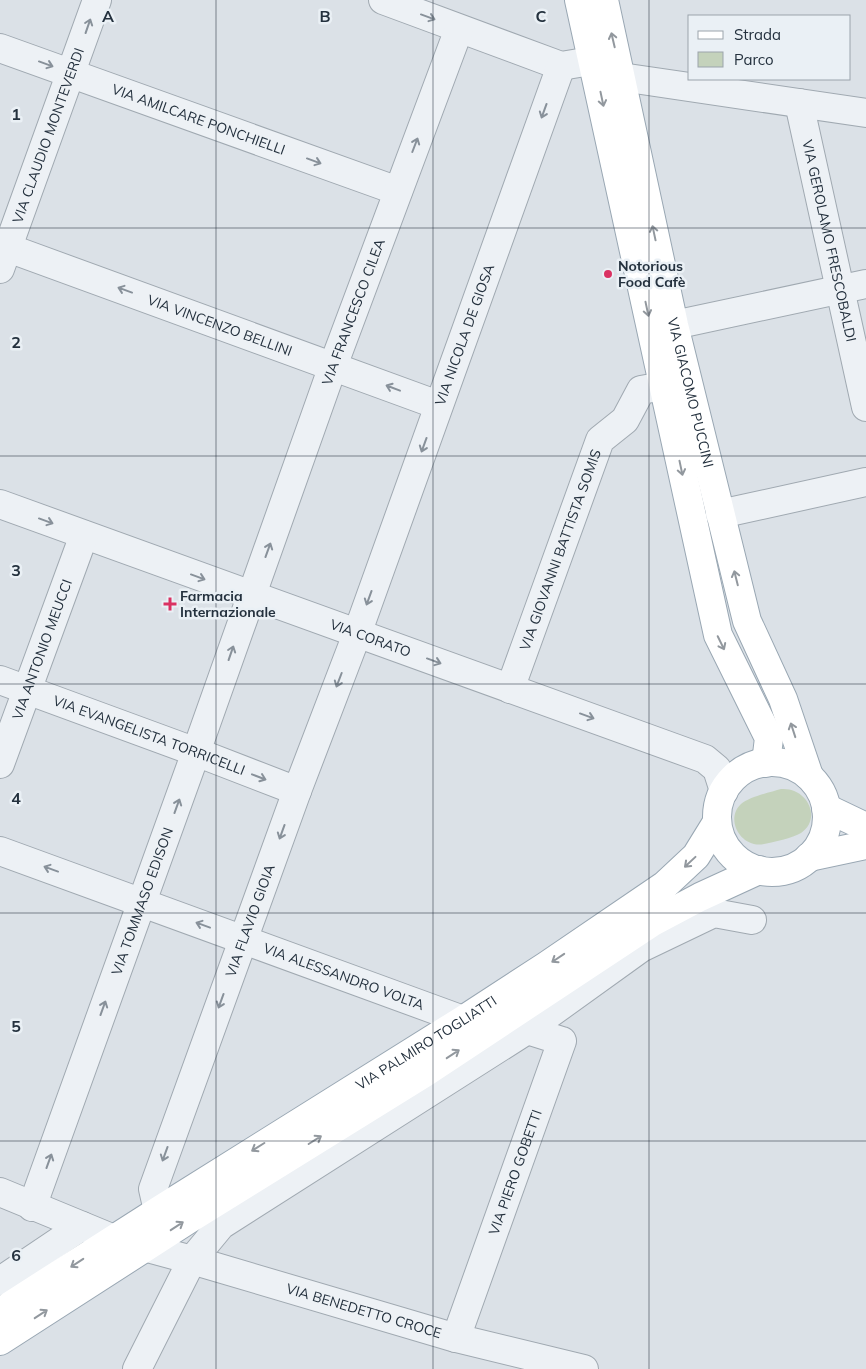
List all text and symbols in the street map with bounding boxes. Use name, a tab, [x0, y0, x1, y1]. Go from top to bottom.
text: A	[102, 6, 114, 26]
text: B	[319, 6, 331, 26]
text: C	[536, 6, 547, 26]
one-way arrow	[420, 13, 435, 22]
legend	[688, 15, 851, 80]
one-way arrow	[84, 18, 94, 34]
text: Strada	[734, 25, 781, 44]
one-way arrow	[608, 32, 617, 48]
street label: VIA CLAUDIO MONTEVERDI	[8, 45, 88, 226]
text: Parco	[734, 50, 774, 69]
one-way arrow	[38, 60, 53, 69]
street label: VIA AMILCARE PONCHIELLI	[109, 80, 288, 159]
one-way arrow	[597, 90, 607, 106]
one-way arrow	[539, 103, 548, 119]
text: 1	[11, 104, 21, 124]
one-way arrow	[411, 138, 420, 153]
street label: VIA GEROLAMO FRESCOBALDI	[798, 138, 860, 343]
one-way arrow	[306, 157, 321, 166]
one-way arrow	[649, 225, 659, 241]
street label: VIA FRANCESCO CILEA	[318, 236, 389, 388]
place label: Notorious Food Cafè	[618, 257, 686, 291]
street label: VIA NICOLA DE GIOSA	[431, 261, 498, 408]
marker: Notorious Food Cafè	[602, 268, 614, 280]
one-way arrow	[118, 285, 133, 294]
street label: VIA VINCENZO BELLINI	[145, 291, 295, 360]
one-way arrow	[643, 300, 652, 316]
street label: VIA GIACOMO PUCCINI	[664, 316, 718, 469]
text: 2	[11, 332, 21, 352]
one-way arrow	[385, 383, 401, 392]
one-way arrow	[419, 437, 428, 453]
street label: VIA GIOVANNI BATTISTA SOMIS	[516, 447, 605, 653]
one-way arrow	[677, 459, 686, 475]
one-way arrow	[38, 517, 53, 526]
one-way arrow	[264, 543, 273, 558]
text: 3	[11, 560, 21, 580]
one-way arrow	[731, 571, 741, 587]
one-way arrow	[190, 573, 206, 582]
street label: VIA ANTONIO MEUCCI	[8, 577, 76, 722]
place label: Farmacia Internazionale	[180, 587, 276, 621]
one-way arrow	[364, 590, 373, 606]
marker: Farmacia Internazionale	[164, 598, 176, 610]
street label: VIA CORATO	[328, 615, 413, 661]
one-way arrow	[717, 635, 727, 650]
one-way arrow	[227, 645, 236, 661]
one-way arrow	[425, 657, 441, 666]
one-way arrow	[334, 671, 343, 687]
street label: VIA EVANGELISTA TORRICELLI	[51, 691, 248, 779]
one-way arrow	[578, 712, 594, 721]
one-way arrow	[788, 722, 798, 738]
one-way arrow	[251, 773, 266, 782]
text: 4	[11, 788, 21, 808]
one-way arrow	[173, 798, 182, 814]
one-way arrow	[277, 823, 286, 839]
street label: VIA TOMMASO EDISON	[107, 825, 177, 978]
one-way arrow	[683, 856, 696, 868]
street label: VIA FLAVIO GIOIA	[221, 861, 279, 979]
one-way arrow	[43, 864, 59, 873]
one-way arrow	[196, 920, 212, 929]
street label: VIA ALESSANDRO VOLTA	[261, 939, 427, 1014]
one-way arrow	[552, 953, 566, 963]
street label: VIA PALMIRO TOGLIATTI	[352, 992, 500, 1094]
one-way arrow	[216, 993, 225, 1008]
one-way arrow	[99, 1000, 108, 1016]
text: 5	[11, 1016, 21, 1036]
one-way arrow	[446, 1049, 460, 1059]
street label: VIA PIERO GOBETTI	[485, 1107, 546, 1237]
one-way arrow	[308, 1135, 322, 1145]
one-way arrow	[252, 1143, 266, 1153]
one-way arrow	[160, 1145, 169, 1161]
one-way arrow	[45, 1153, 54, 1169]
one-way arrow	[170, 1221, 184, 1231]
text: 6	[11, 1245, 21, 1265]
one-way arrow	[70, 1257, 84, 1268]
street label: VIA BENEDETTO CROCE	[284, 1279, 444, 1342]
one-way arrow	[34, 1309, 48, 1320]

